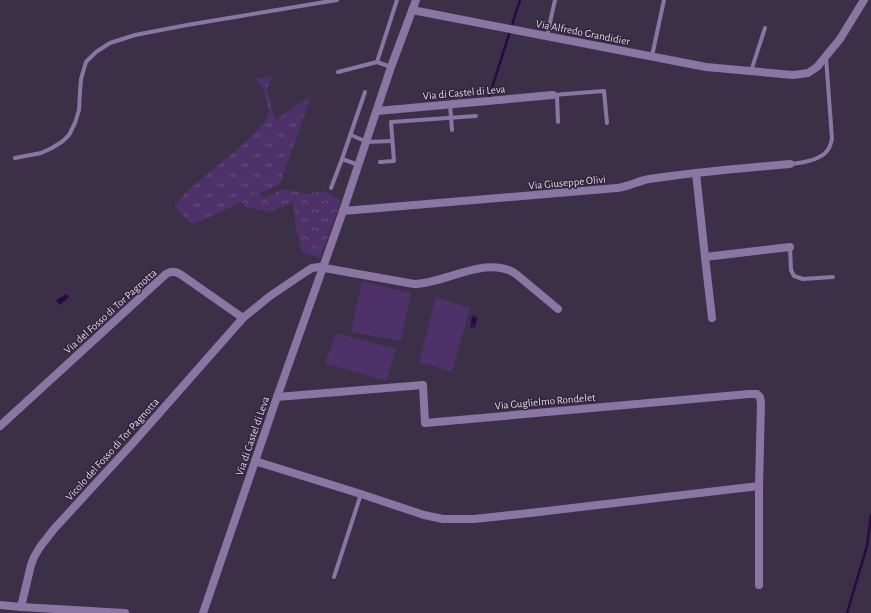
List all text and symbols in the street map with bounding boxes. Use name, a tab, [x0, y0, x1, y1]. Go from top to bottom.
street label: Via Alfredo Grandidier	[535, 18, 631, 47]
street label: Via di Castel di Leva	[422, 83, 506, 102]
street label: Via Giuseppe Olivi	[528, 174, 606, 191]
street label: Via del Fosso di Tor Pagnotta	[62, 267, 159, 356]
street label: Via Guglielmo Rondelet	[494, 392, 596, 411]
street label: Via di Castel di Leva	[234, 395, 271, 477]
street label: Vicolo del Fosso di Tor Pagnotta	[64, 396, 161, 503]

